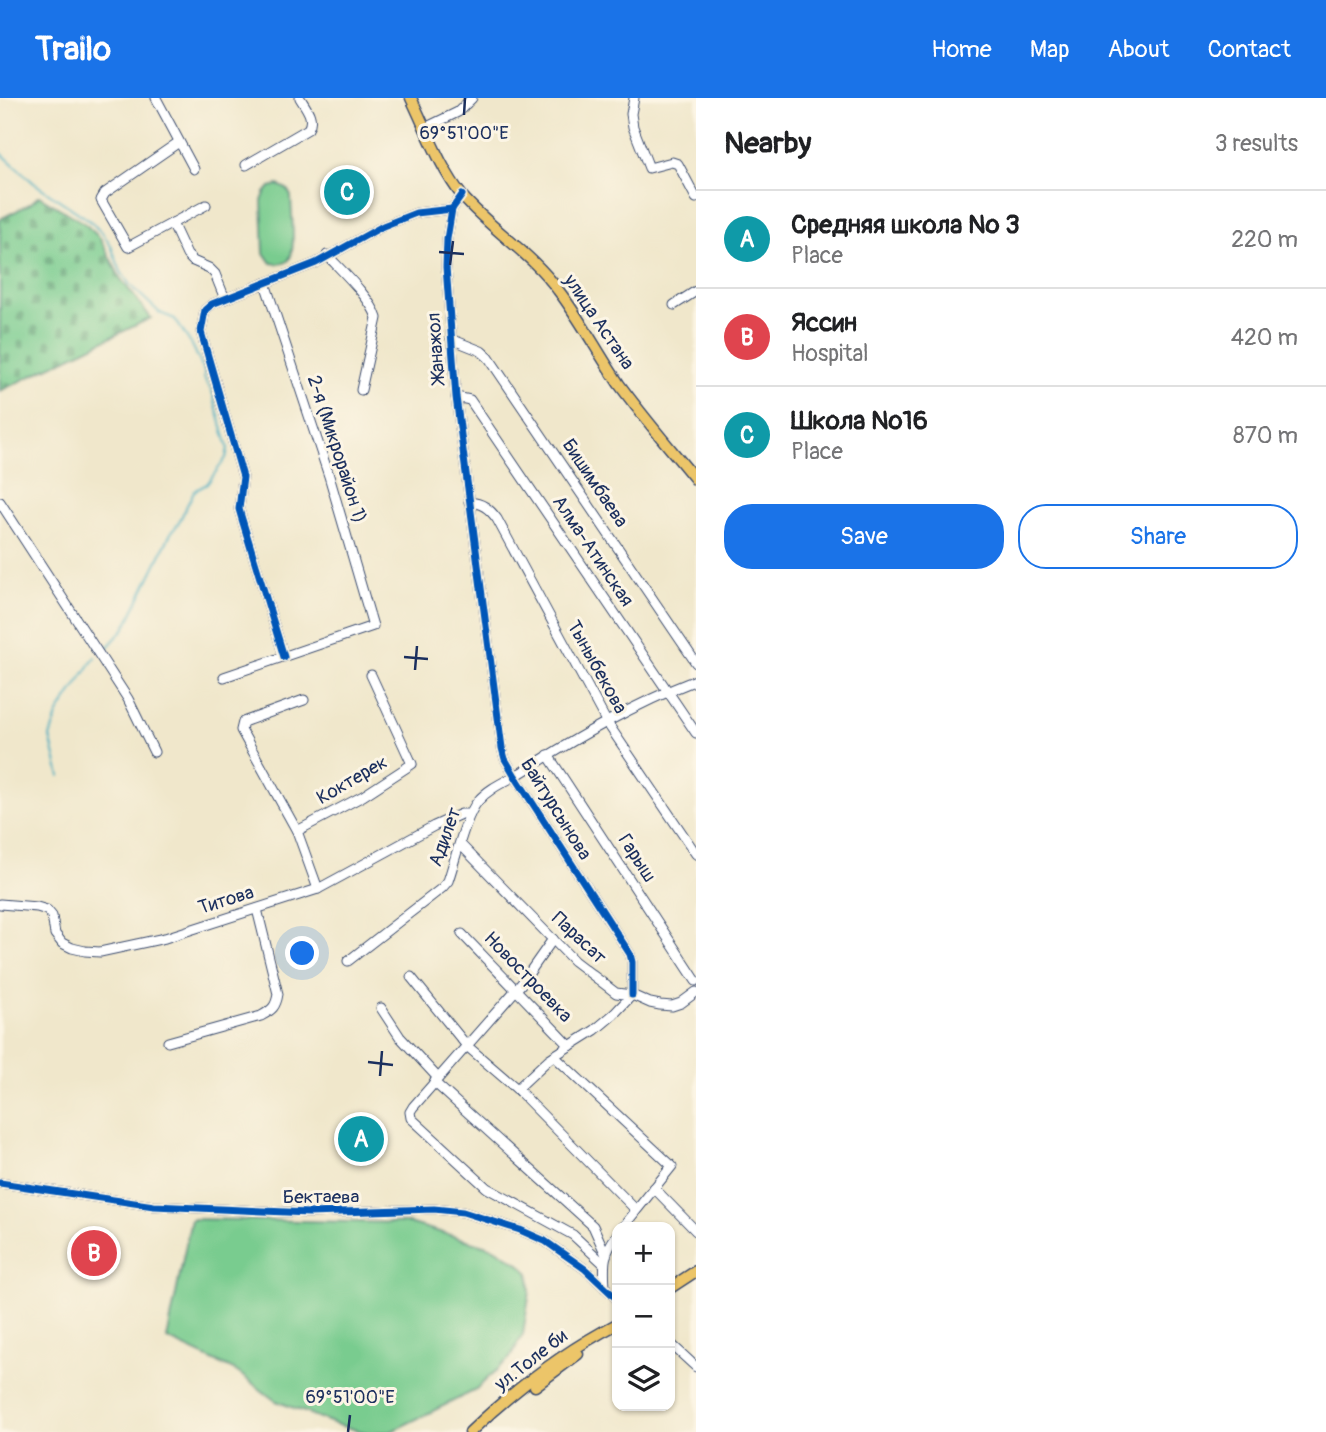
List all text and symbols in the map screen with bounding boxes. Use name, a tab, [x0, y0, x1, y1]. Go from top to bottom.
text: Trailo	[35, 29, 111, 70]
text: Home	[931, 35, 992, 64]
text: Map	[1030, 35, 1070, 64]
text: About	[1108, 35, 1170, 64]
text: Contact	[1208, 35, 1291, 64]
text: 69°51'00"E	[419, 122, 509, 145]
text: Nearby	[724, 125, 811, 162]
text: 3 results	[1215, 129, 1298, 158]
pin: C	[324, 166, 370, 218]
text: Средняя школа № 3	[791, 209, 1020, 241]
text: A	[740, 225, 754, 254]
text: 220 m	[1231, 225, 1298, 254]
text: Place	[791, 241, 843, 270]
street label: улица Астана	[558, 269, 640, 374]
text: Яссин	[791, 307, 857, 339]
street label: Жанажол	[422, 312, 451, 387]
text: B	[740, 323, 754, 352]
text: 420 m	[1231, 323, 1298, 352]
text: Hospital	[791, 339, 869, 368]
street label: 2-я (Микрорайон 1)	[302, 372, 372, 526]
text: Школа №16	[791, 405, 928, 437]
text: C	[740, 421, 754, 450]
text: 870 m	[1233, 421, 1298, 450]
street label: Бишимбаева	[557, 434, 633, 532]
text: Place	[791, 437, 843, 466]
street label: Алма-Атинская	[547, 491, 639, 611]
button: Save	[724, 504, 1004, 569]
button: Share	[1018, 504, 1298, 569]
street label: Тыныбекова	[562, 616, 633, 718]
street label: Коктерек	[312, 750, 392, 810]
street label: Байтурсынова	[515, 754, 597, 865]
street label: Адилет	[423, 804, 467, 870]
street label: Гарыш	[613, 829, 661, 887]
street label: Титова	[195, 880, 257, 920]
street label: Парасат	[547, 907, 612, 970]
street label: Новостроевка	[479, 927, 577, 1028]
your location	[285, 936, 319, 970]
pin: A	[338, 1113, 384, 1165]
street label: Бектаева	[283, 1185, 359, 1209]
map controls	[612, 1222, 675, 1411]
button: +	[612, 1222, 675, 1285]
pin: B	[71, 1227, 117, 1279]
button: −	[612, 1285, 675, 1348]
street label: ул.Толе би	[489, 1324, 573, 1397]
button: layers	[612, 1348, 675, 1411]
text: 69°51'00"E	[305, 1386, 395, 1409]

